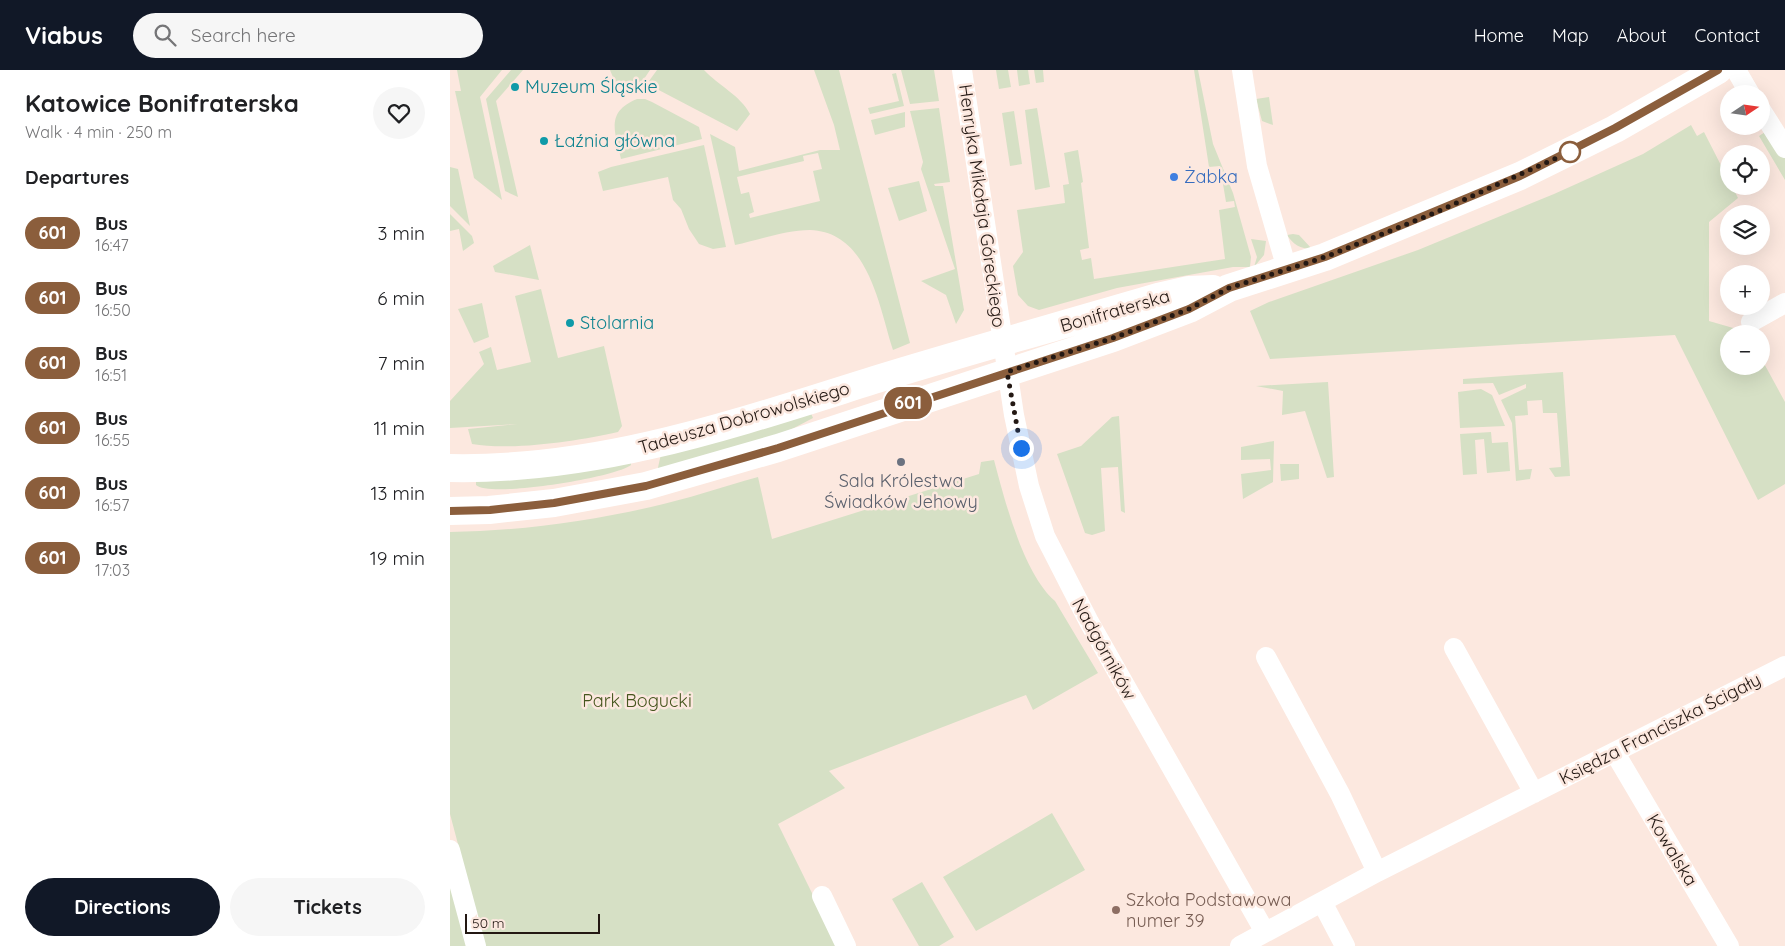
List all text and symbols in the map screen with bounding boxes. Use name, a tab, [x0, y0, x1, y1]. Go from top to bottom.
search box	[133, 13, 483, 58]
text: Viabus	[25, 20, 103, 50]
icon: search	[151, 21, 179, 49]
text: Search here	[191, 23, 296, 47]
text: Home	[1474, 24, 1524, 47]
text: Map	[1552, 24, 1589, 47]
text: About	[1617, 24, 1667, 47]
text: Contact	[1695, 24, 1760, 47]
place label: Muzeum Śląskie	[525, 75, 658, 98]
marker: Muzeum Śląskie	[509, 81, 521, 93]
street label: Henryka Mikołaja Góreckiego	[954, 83, 1011, 329]
north arrow	[1720, 85, 1770, 135]
map controls	[1720, 85, 1770, 375]
button: heart	[373, 87, 425, 139]
text: Katowice Bonifraterska	[25, 88, 299, 118]
text: Walk · 4 min · 250 m	[25, 122, 172, 142]
place label: Łaźnia główna	[554, 129, 675, 152]
marker: Łaźnia główna	[538, 135, 550, 147]
unlabelled marker	[1559, 141, 1581, 163]
button: locate	[1720, 145, 1770, 195]
text: Departures	[25, 165, 129, 189]
place label: Żabka	[1184, 165, 1238, 188]
marker: Żabka	[1168, 171, 1180, 183]
button: layers	[1720, 205, 1770, 255]
text: Bus	[95, 211, 128, 235]
text: 601	[38, 221, 67, 244]
text: 3 min	[377, 221, 425, 245]
text: 16:47	[95, 235, 129, 255]
button: +	[1720, 265, 1770, 315]
text: Bus	[95, 276, 128, 300]
street label: Bonifraterska	[1057, 284, 1172, 337]
text: 601	[38, 286, 67, 309]
text: 6 min	[377, 286, 425, 310]
text: 16:50	[95, 300, 131, 320]
place label: Stolarnia	[580, 311, 654, 334]
marker: Stolarnia	[564, 317, 576, 329]
button: −	[1720, 325, 1770, 375]
text: Bus	[95, 341, 128, 365]
text: 601	[38, 351, 67, 374]
text: 7 min	[378, 351, 425, 375]
text: 16:51	[95, 365, 127, 385]
street label: Tadeusza Dobrowolskiego	[636, 376, 852, 459]
line badge: 601	[879, 387, 937, 419]
text: 601	[894, 391, 922, 414]
text: Bus	[95, 406, 128, 430]
text: 601	[38, 416, 67, 439]
text: 11 min	[373, 416, 425, 440]
text: 16:55	[95, 430, 130, 450]
your location	[1009, 436, 1034, 461]
marker: Sala Królestwa Świadków Jehowy	[895, 456, 907, 468]
place label: Sala Królestwa Świadków Jehowy	[824, 469, 978, 513]
text: Bus	[95, 471, 128, 495]
text: 601	[38, 481, 67, 504]
text: 13 min	[370, 481, 425, 505]
text: 16:57	[95, 495, 129, 515]
text: Bus	[95, 536, 128, 560]
text: 601	[38, 546, 67, 569]
text: 19 min	[370, 546, 425, 570]
text: 17:03	[95, 560, 130, 580]
street label: Nadgórników	[1067, 594, 1142, 703]
street label: Księdza Franciszka Ścigały	[1555, 668, 1764, 789]
park label: Park Bogucki	[582, 689, 692, 712]
street label: Kowalska	[1642, 809, 1703, 890]
button: Directions	[25, 878, 220, 936]
button: Tickets	[230, 878, 425, 936]
place label: Szkoła Podstawowa numer 39	[1126, 888, 1291, 932]
marker: Szkoła Podstawowa numer 39	[1110, 904, 1122, 916]
scale bar	[465, 911, 600, 934]
text: 50 m	[472, 914, 505, 932]

